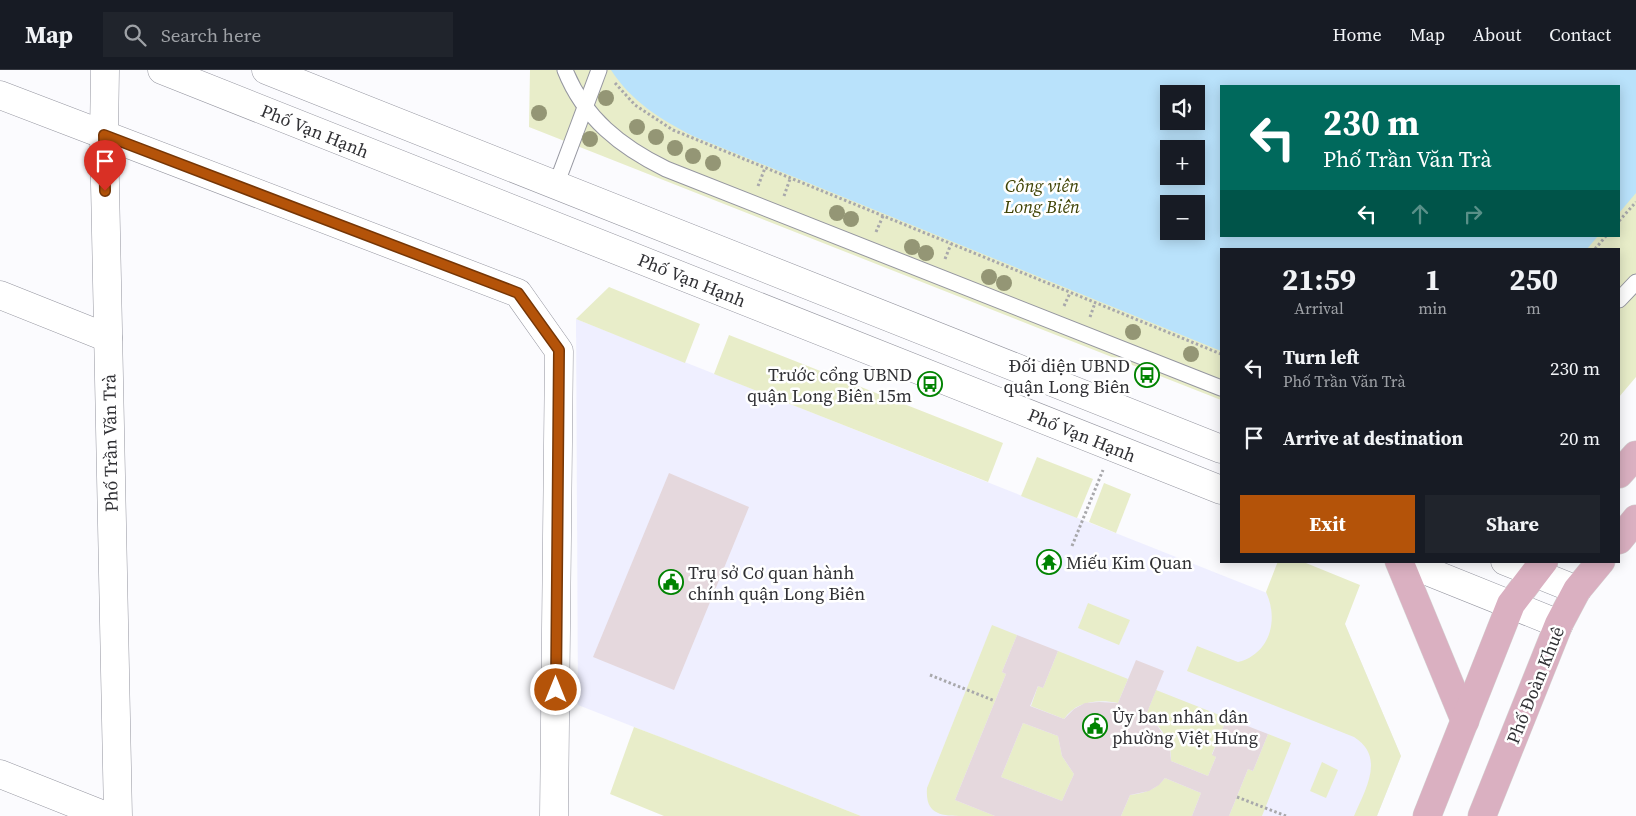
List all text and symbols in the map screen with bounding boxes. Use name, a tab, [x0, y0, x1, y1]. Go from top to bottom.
search box	[103, 12, 453, 57]
text: Map	[25, 18, 73, 51]
icon: search	[121, 21, 149, 49]
text: Search here	[161, 22, 261, 48]
text: Home	[1333, 22, 1382, 47]
text: Map	[1410, 22, 1445, 47]
text: About	[1473, 22, 1521, 47]
text: Contact	[1549, 22, 1611, 47]
map controls	[1160, 85, 1205, 240]
button: sound	[1160, 85, 1205, 130]
street label: Phố Vạn Hạnh	[257, 98, 373, 164]
text: 230 m	[1323, 99, 1419, 147]
icon: left	[1240, 105, 1305, 170]
pin	[84, 140, 126, 191]
button: +	[1160, 140, 1205, 185]
text: Phố Trần Văn Trà	[1323, 144, 1492, 174]
icon: arrive	[91, 147, 119, 175]
park label: Công viên Long Biên	[1003, 173, 1080, 219]
button: −	[1160, 195, 1205, 240]
icon: left	[1353, 200, 1381, 228]
icon: ahead	[1406, 200, 1434, 228]
icon: right	[1459, 200, 1487, 228]
street label: Phố Vạn Hạnh	[634, 247, 750, 313]
text: 21:59	[1282, 259, 1356, 300]
text: 1	[1424, 259, 1441, 300]
text: 250	[1509, 259, 1558, 300]
text: Arrival	[1294, 297, 1344, 319]
text: min	[1418, 297, 1447, 319]
text: m	[1526, 297, 1541, 319]
text: Turn left	[1283, 344, 1359, 370]
place label: Đối diện UBND quận Long Biên	[1003, 353, 1130, 399]
icon: left	[1240, 354, 1268, 382]
text: 230 m	[1550, 355, 1600, 381]
place label: Trước cổng UBND quận Long Biên 15m	[747, 362, 912, 408]
bus stop icon: Đối diện UBND quận Long Biên	[1134, 362, 1160, 388]
text: Phố Trần Văn Trà	[1283, 370, 1406, 392]
bus stop icon: Trước cổng UBND quận Long Biên 15m	[917, 371, 943, 397]
street label: Phố Trần Văn Trà	[96, 373, 124, 512]
street label: Phố Vạn Hạnh	[1024, 402, 1140, 468]
icon: arrive	[1240, 424, 1268, 452]
text: Arrive at destination	[1283, 425, 1463, 451]
text: 20 m	[1559, 425, 1600, 451]
button: Exit	[1240, 495, 1415, 553]
button: Share	[1425, 495, 1600, 553]
temple icon: Miếu Kim Quan	[1036, 549, 1062, 575]
place label: Miếu Kim Quan	[1066, 550, 1193, 575]
place label: Trụ sở Cơ quan hành chính quận Long Biên	[688, 560, 865, 606]
public building icon: Trụ sở Cơ quan hành chính quận Long Biên	[658, 569, 684, 595]
street label: Phố Đoàn Khuê	[1500, 623, 1570, 747]
position arrow	[529, 663, 581, 715]
place label: Ủy ban nhân dân phường Việt Hưng	[1112, 704, 1258, 750]
public building icon: Ủy ban nhân dân phường Việt Hưng	[1082, 713, 1108, 739]

